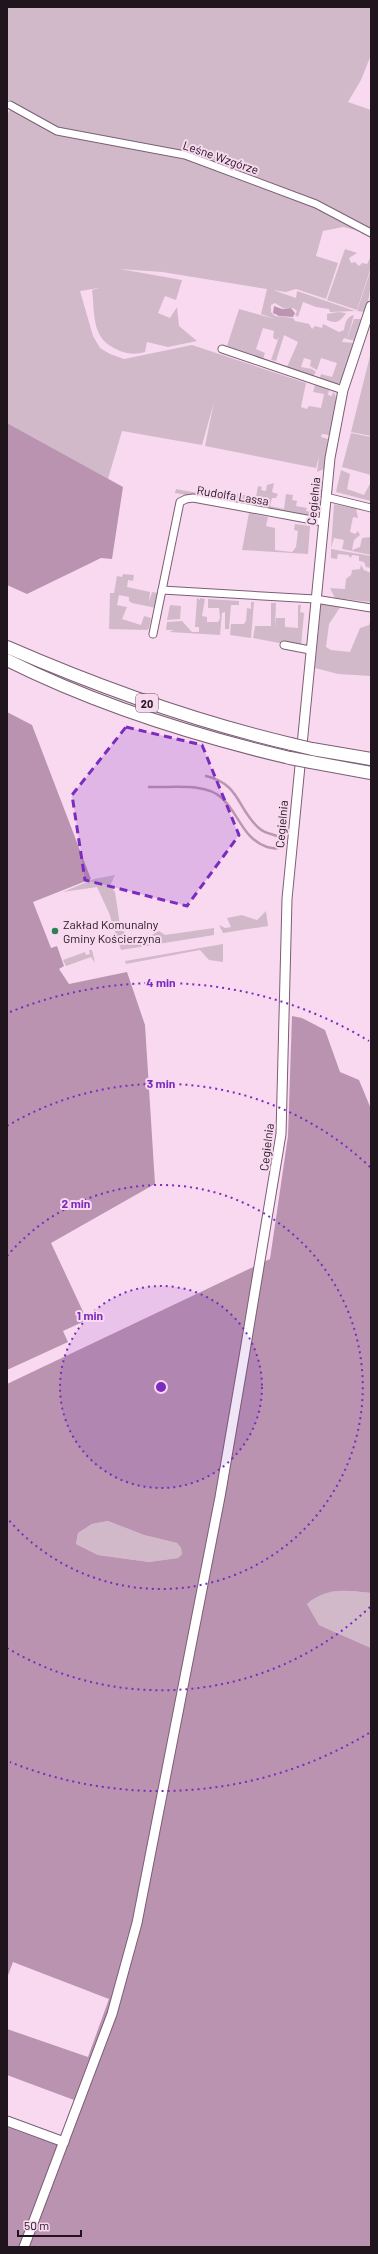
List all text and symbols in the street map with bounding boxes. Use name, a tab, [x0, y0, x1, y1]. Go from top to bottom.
street label: Leśne Wzgórze	[181, 138, 261, 176]
street label: Cegielnia	[304, 476, 322, 526]
street label: Rudolfa Lassa	[196, 482, 270, 508]
road number: 20	[136, 694, 158, 712]
street label: Cegielnia	[272, 799, 290, 849]
place label: Zakład Komunalny Gminy Kościerzyna	[63, 917, 161, 945]
marker: Zakład Komunalny Gminy Kościerzyna	[50, 926, 60, 936]
text: 4 min	[146, 975, 176, 989]
text: 3 min	[147, 1076, 175, 1090]
street label: Cegielnia	[256, 1122, 276, 1172]
text: 2 min	[62, 1196, 90, 1210]
text: 1 min	[77, 1308, 103, 1322]
centre of rings	[154, 1380, 168, 1394]
scale bar	[18, 2212, 81, 2238]
text: 50 m	[24, 2218, 49, 2232]

